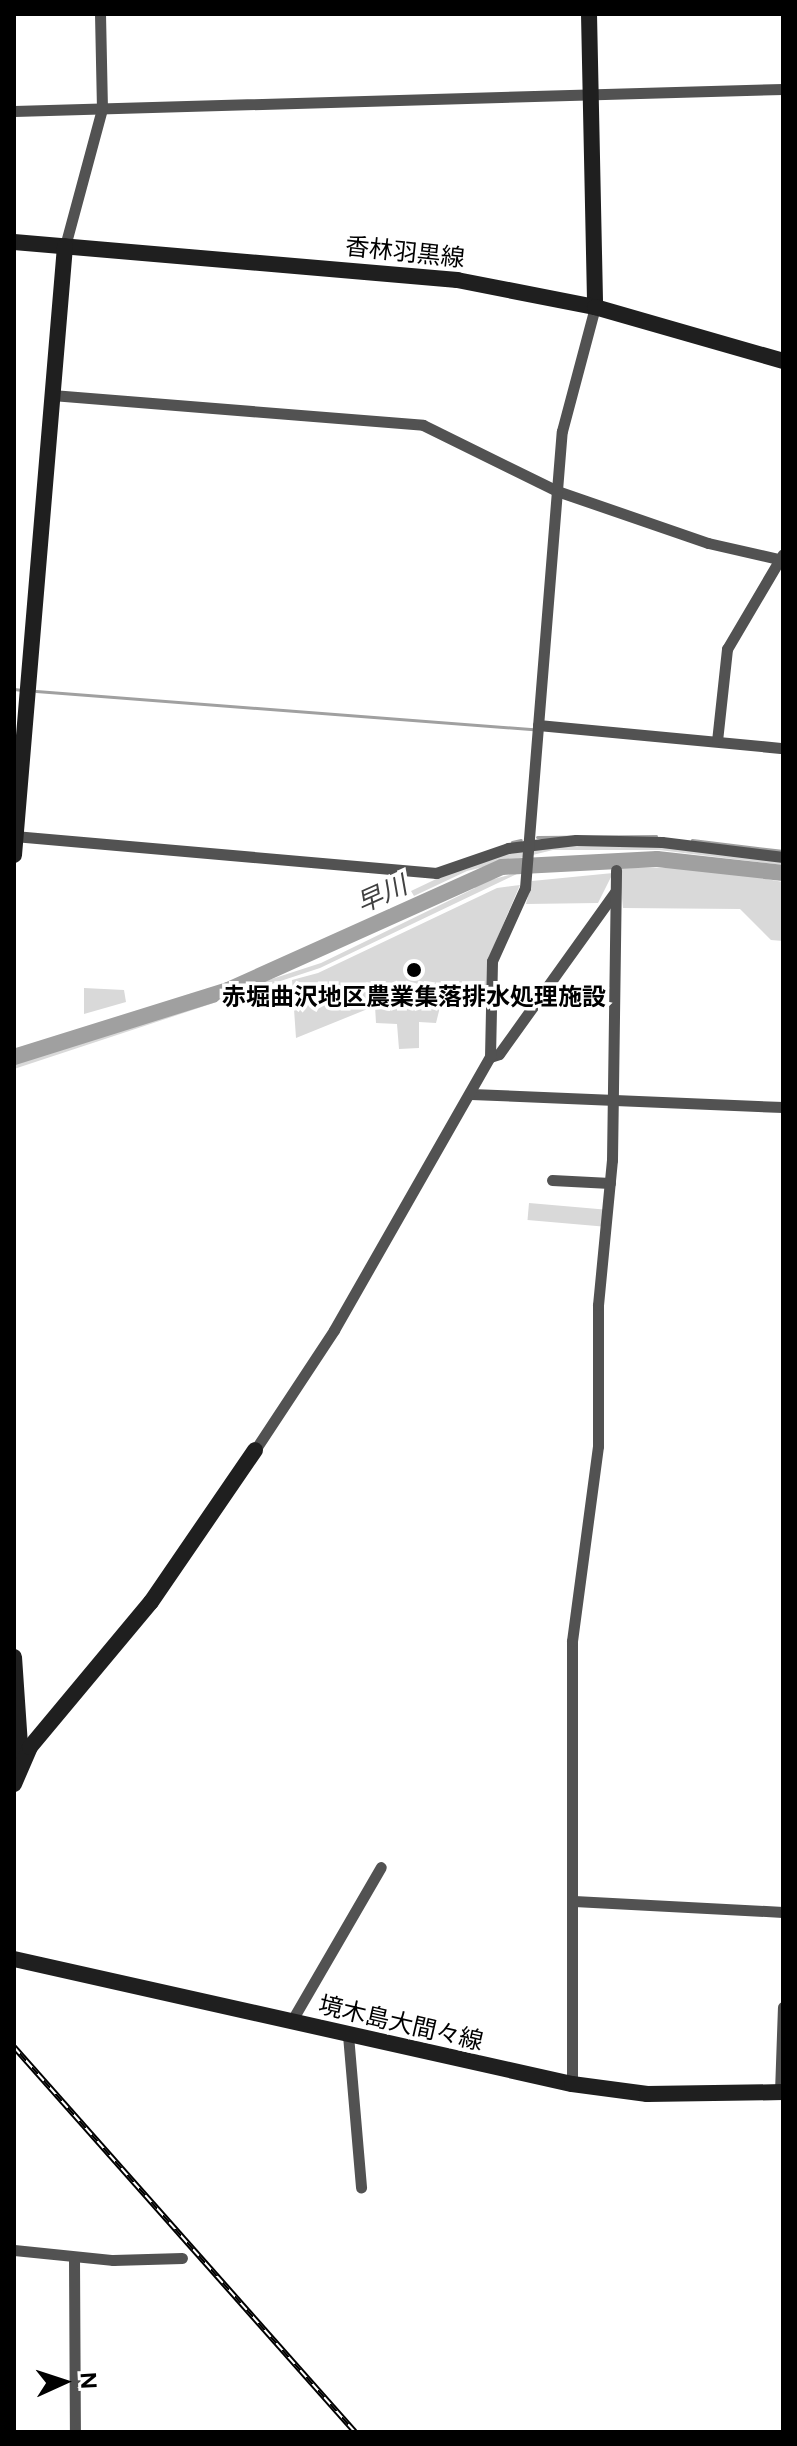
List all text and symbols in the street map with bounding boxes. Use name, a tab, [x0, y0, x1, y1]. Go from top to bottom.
street label: 香林羽黒線	[344, 231, 466, 273]
water label: 早川	[352, 870, 412, 920]
marker: 赤堀曲沢地区農業集落排水処理施設	[405, 961, 423, 979]
place label: 赤堀曲沢地区農業集落排水処理施設	[222, 983, 606, 1011]
street label: 境木島大間々線	[316, 1990, 486, 2056]
north arrow	[24, 2342, 104, 2422]
text: N	[75, 2372, 102, 2390]

